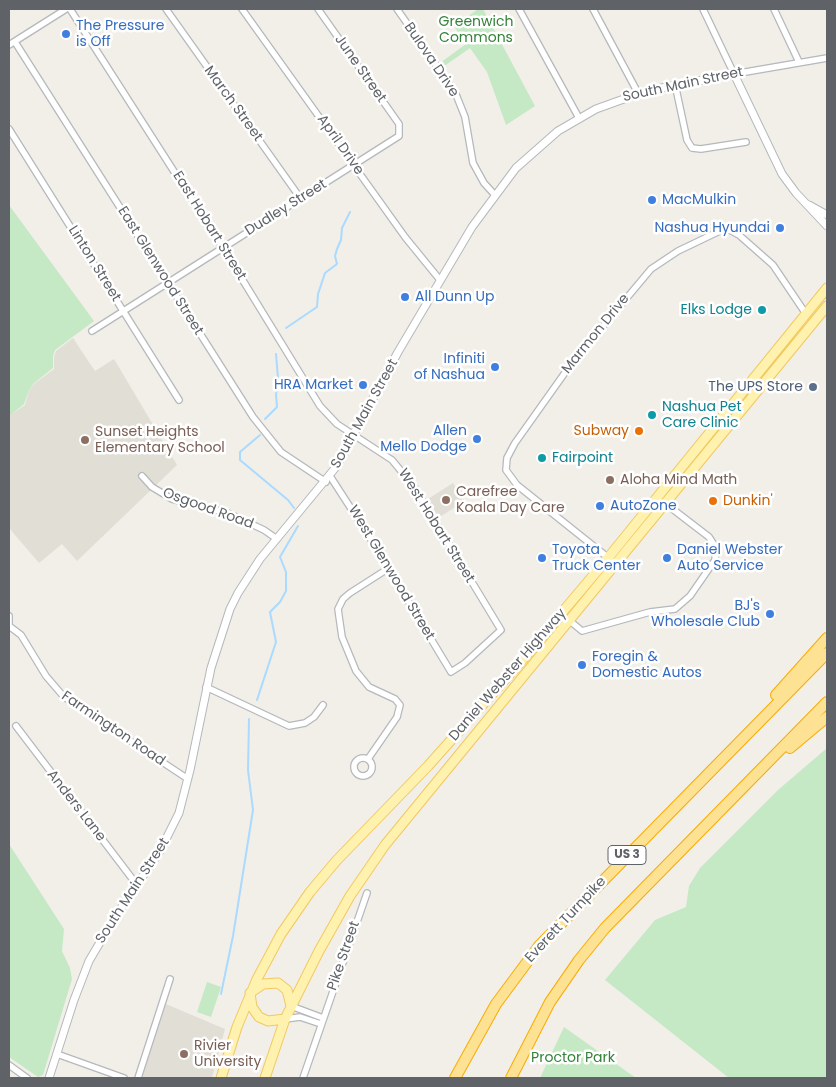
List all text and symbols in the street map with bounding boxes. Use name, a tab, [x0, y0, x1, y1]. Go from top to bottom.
park label: Greenwich Commons	[439, 14, 513, 46]
place label: The Pressure is Off	[76, 18, 164, 50]
street label: Bulova Drive	[400, 20, 462, 100]
marker: The Pressure is Off	[60, 28, 72, 40]
street label: June Street	[331, 32, 389, 106]
street label: March Street	[200, 63, 266, 145]
street label: South Main Street	[621, 64, 745, 106]
street label: April Drive	[313, 112, 367, 178]
street label: East Hobart Street	[169, 168, 249, 284]
street label: Dudley Street	[242, 176, 330, 240]
place label: MacMulkin	[662, 192, 736, 208]
marker: MacMulkin	[646, 194, 658, 206]
street label: East Glenwood Street	[114, 204, 206, 338]
place label: Nashua Hyundai	[654, 220, 770, 236]
marker: Nashua Hyundai	[774, 222, 786, 234]
street label: Linton Street	[64, 223, 124, 305]
place label: All Dunn Up	[415, 289, 494, 305]
marker: All Dunn Up	[399, 291, 411, 303]
street label: Marmon Drive	[559, 291, 633, 377]
place label: Elks Lodge	[681, 302, 752, 318]
marker: Elks Lodge	[756, 304, 768, 316]
place label: Infiniti of Nashua	[414, 351, 485, 384]
street label: South Main Street	[328, 356, 402, 472]
marker: Infiniti of Nashua	[489, 361, 501, 373]
place label: HRA Market	[274, 377, 353, 393]
marker: HRA Market	[357, 379, 369, 391]
place label: The UPS Store	[708, 379, 803, 395]
marker: The UPS Store	[807, 381, 819, 393]
place label: Nashua Pet Care Clinic	[662, 399, 742, 432]
marker: Nashua Pet Care Clinic	[646, 409, 658, 421]
place label: Allen Mello Dodge	[380, 423, 467, 456]
place label: Subway	[574, 423, 629, 439]
place label: Sunset Heights Elementary School	[95, 424, 225, 457]
marker: Subway	[633, 425, 645, 437]
marker: Allen Mello Dodge	[471, 433, 483, 445]
marker: Sunset Heights Elementary School	[79, 434, 91, 446]
place label: Fairpoint	[552, 450, 613, 466]
marker: Fairpoint	[536, 452, 548, 464]
street label: West Hobart Street	[394, 466, 478, 586]
place label: Aloha Mind Math	[620, 472, 737, 488]
marker: Aloha Mind Math	[604, 474, 616, 486]
place label: Carefree Koala Day Care	[456, 484, 565, 516]
street label: Osgood Road	[160, 485, 256, 533]
place label: Dunkin'	[723, 493, 773, 509]
marker: Carefree Koala Day Care	[440, 494, 452, 506]
marker: Dunkin'	[707, 495, 719, 507]
place label: AutoZone	[610, 498, 677, 514]
marker: AutoZone	[594, 500, 606, 512]
street label: West Glenwood Street	[344, 503, 438, 643]
place label: Toyota Truck Center	[552, 542, 641, 574]
place label: Daniel Webster Auto Service	[677, 542, 783, 574]
marker: Toyota Truck Center	[536, 552, 548, 564]
marker: Daniel Webster Auto Service	[661, 552, 673, 564]
place label: BJ's Wholesale Club	[651, 598, 760, 630]
street label: Daniel Webster Highway	[446, 605, 570, 745]
marker: BJ's Wholesale Club	[764, 608, 776, 620]
place label: Foregin & Domestic Autos	[592, 649, 702, 682]
marker: Foregin & Domestic Autos	[576, 659, 588, 671]
street label: Farmington Road	[58, 688, 168, 770]
street label: Anders Lane	[43, 767, 109, 845]
street label: South Main Street	[93, 835, 173, 947]
road number: US 3	[608, 846, 646, 864]
street label: Everett Turnpike	[522, 874, 610, 966]
street label: Pike Street	[324, 919, 364, 993]
place label: Rivier University	[194, 1038, 261, 1070]
marker: Rivier University	[178, 1048, 190, 1060]
park label: Proctor Park	[531, 1050, 615, 1066]

